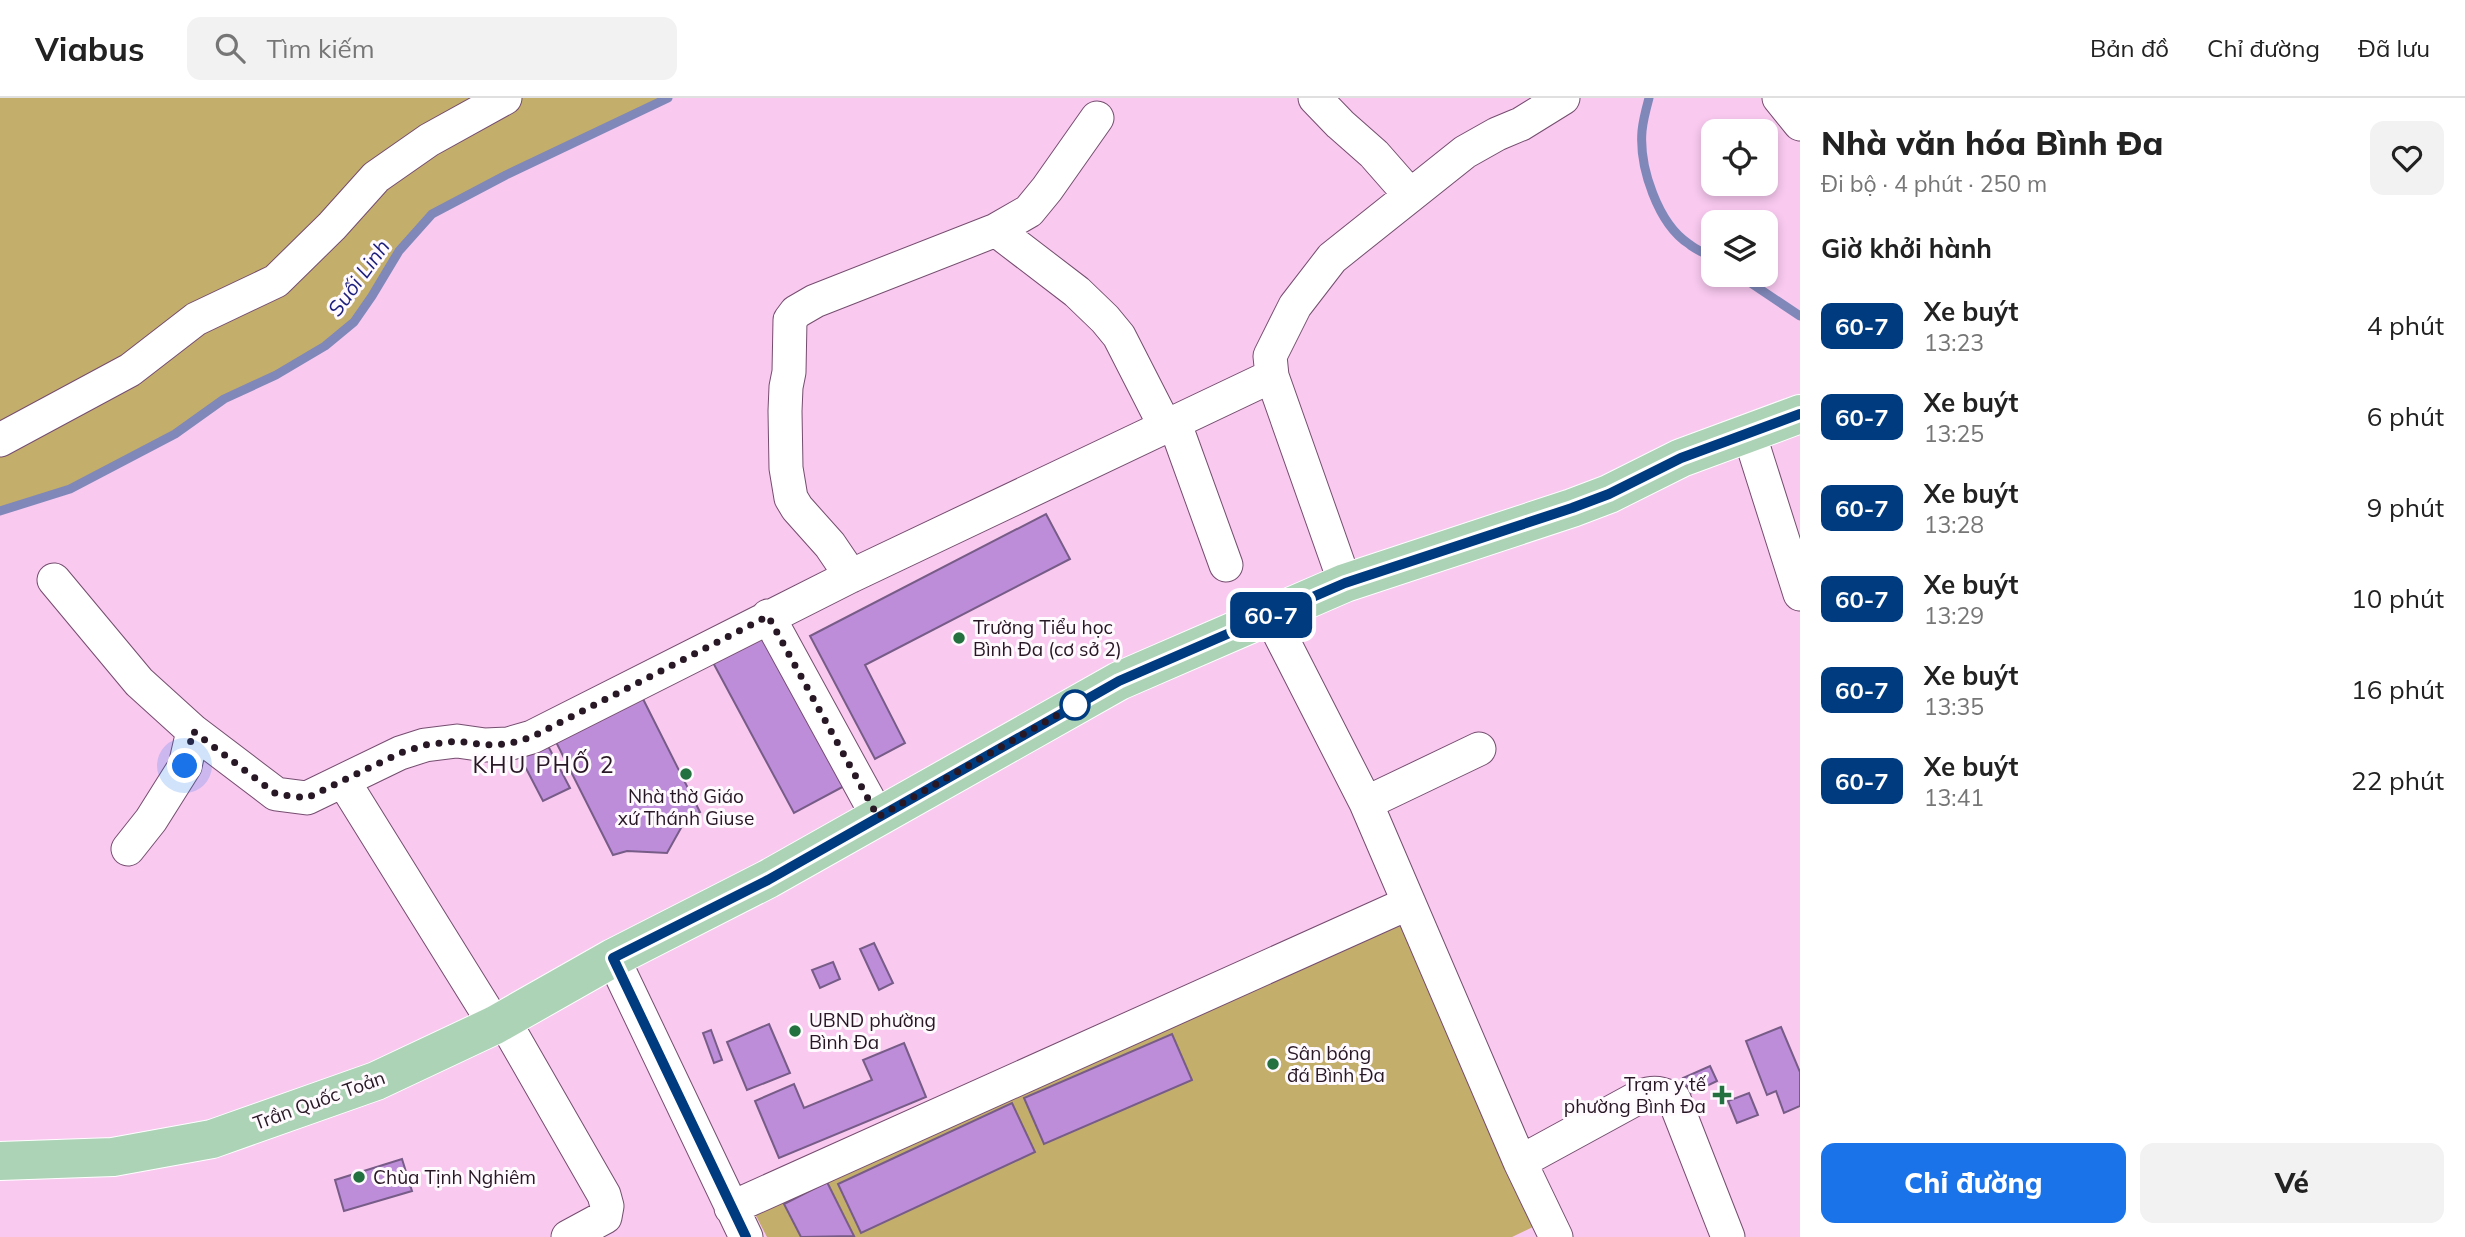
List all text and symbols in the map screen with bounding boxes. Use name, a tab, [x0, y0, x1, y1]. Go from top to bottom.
search box	[187, 17, 677, 80]
text: Viabus	[35, 28, 145, 69]
icon: search	[211, 29, 249, 67]
text: Tìm kiếm	[267, 32, 375, 65]
text: Bản đồ	[2090, 33, 2169, 63]
text: Chỉ đường	[2207, 33, 2320, 63]
text: Đã lưu	[2358, 33, 2430, 63]
map controls	[1701, 119, 1778, 287]
button: locate	[1701, 119, 1778, 196]
button: heart	[2370, 121, 2444, 195]
text: Nhà văn hóa Bình Đa	[1821, 122, 2163, 163]
text: Đi bộ · 4 phút · 250 m	[1821, 169, 2047, 198]
button: layers	[1701, 210, 1778, 287]
text: Giờ khởi hành	[1821, 232, 1992, 265]
water label: Suối Linh	[322, 234, 395, 321]
text: Xe buýt	[1924, 295, 2018, 328]
text: 4 phút	[2367, 309, 2444, 342]
text: 60-7	[1835, 311, 1889, 341]
text: 13:23	[1924, 328, 1984, 357]
text: Xe buýt	[1924, 386, 2018, 419]
text: 6 phút	[2367, 400, 2444, 433]
text: 60-7	[1835, 402, 1889, 432]
text: 13:25	[1924, 419, 1984, 448]
text: Xe buýt	[1924, 477, 2018, 510]
text: 9 phút	[2367, 491, 2444, 524]
text: 60-7	[1835, 493, 1889, 523]
text: 13:28	[1924, 510, 1984, 539]
text: Xe buýt	[1924, 568, 2018, 601]
text: 10 phút	[2351, 582, 2444, 615]
text: 60-7	[1835, 584, 1889, 614]
line badge: 60-7	[1222, 592, 1320, 638]
text: 60-7	[1244, 600, 1298, 630]
text: 13:29	[1924, 601, 1984, 630]
place label: Trường Tiểu học Bình Đa (cơ sở 2)	[973, 615, 1122, 661]
marker: Trường Tiểu học Bình Đa (cơ sở 2)	[951, 630, 967, 646]
text: Xe buýt	[1924, 659, 2018, 692]
text: 16 phút	[2351, 673, 2444, 706]
text: 60-7	[1835, 675, 1889, 705]
unlabelled marker	[1060, 690, 1090, 720]
text: 13:35	[1924, 692, 1984, 721]
your location	[167, 748, 202, 783]
district label: KHU PHỐ 2	[472, 749, 616, 779]
text: Xe buýt	[1924, 750, 2018, 783]
text: 22 phút	[2351, 764, 2444, 797]
marker: Nhà thờ Giáo xứ Thánh Giuse	[678, 766, 694, 782]
text: 60-7	[1835, 766, 1889, 796]
text: 13:41	[1924, 783, 1984, 812]
place label: Nhà thờ Giáo xứ Thánh Giuse	[618, 784, 754, 830]
place label: UBND phường Bình Đa	[809, 1008, 936, 1054]
marker: UBND phường Bình Đa	[787, 1023, 803, 1039]
place label: Sân bóng đá Bình Đa	[1287, 1041, 1385, 1087]
marker: Sân bóng đá Bình Đa	[1265, 1056, 1281, 1072]
street label: Trần Quốc Toản	[250, 1065, 388, 1135]
place label: Trạm y tế phường Bình Đa	[1564, 1072, 1707, 1118]
marker: Trạm y tế phường Bình Đa	[1712, 1085, 1732, 1105]
button: Chỉ đường	[1821, 1143, 2126, 1223]
button: Vé	[2140, 1143, 2444, 1223]
place label: Chùa Tịnh Nghiêm	[373, 1165, 536, 1189]
marker: Chùa Tịnh Nghiêm	[351, 1169, 367, 1185]

